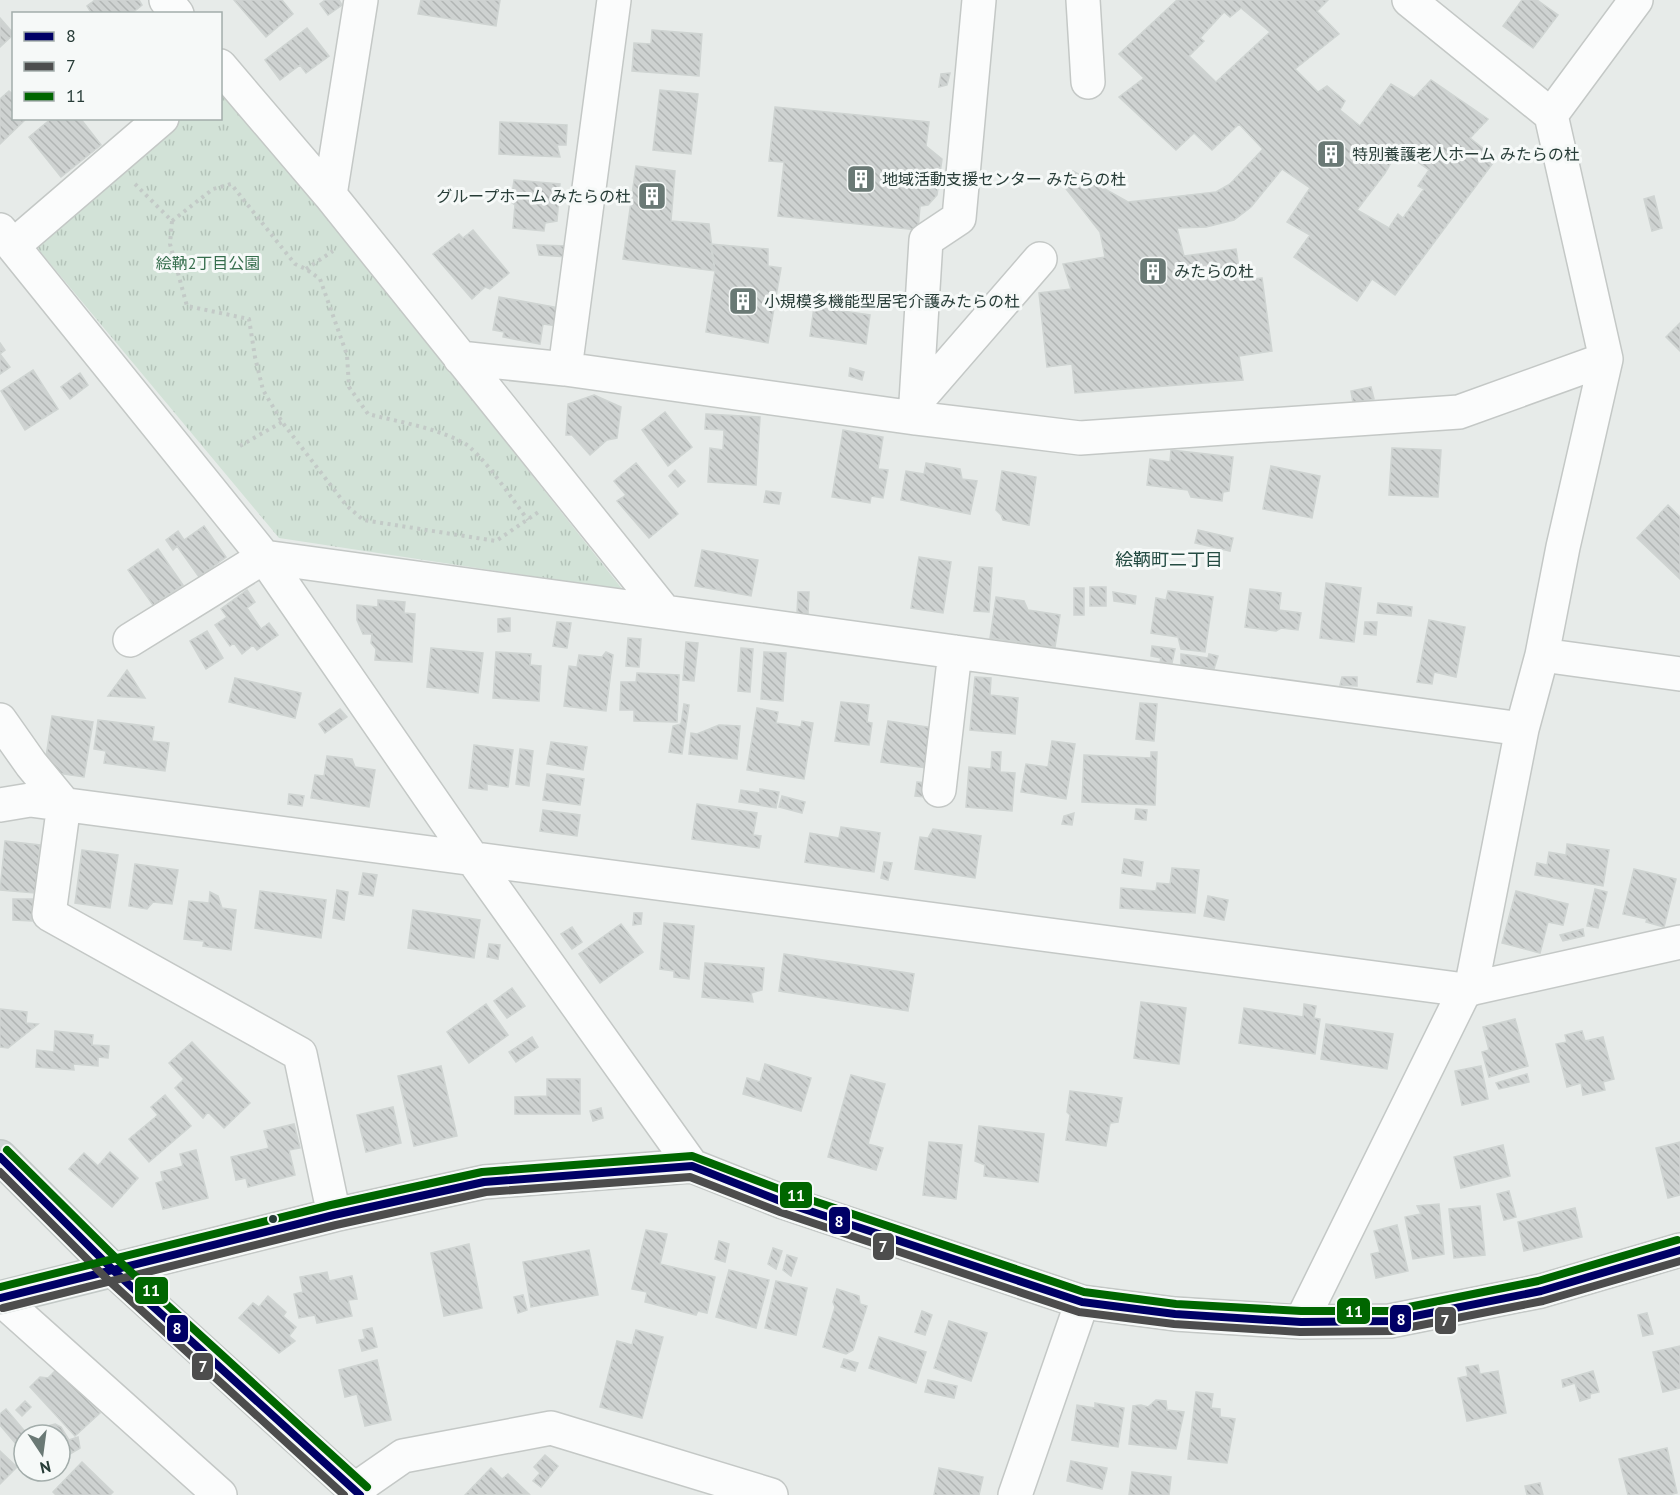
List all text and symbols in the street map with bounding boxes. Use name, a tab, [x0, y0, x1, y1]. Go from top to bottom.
legend	[12, 12, 222, 120]
text: 8	[66, 24, 76, 47]
text: 7	[66, 54, 76, 77]
text: 11	[66, 84, 86, 107]
building icon: 特別養護老人ホーム みたらの杜	[1315, 138, 1347, 170]
place label: 特別養護老人ホーム みたらの杜	[1352, 144, 1580, 164]
building icon: 地域活動支援センター みたらの杜	[845, 163, 877, 195]
place label: 地域活動支援センター みたらの杜	[882, 169, 1126, 189]
building icon: グループホーム みたらの杜	[636, 180, 668, 212]
place label: グループホーム みたらの杜	[436, 186, 631, 206]
park label: 絵靹2丁目公園	[156, 253, 260, 273]
building icon: みたらの杜	[1137, 255, 1169, 287]
place label: みたらの杜	[1174, 261, 1254, 281]
building icon: 小規模多機能型居宅介護みたらの杜	[727, 285, 759, 317]
place label: 小規模多機能型居宅介護みたらの杜	[764, 291, 1020, 311]
district label: 絵鞆町二丁目	[1115, 548, 1223, 571]
line badge: 11	[779, 1181, 813, 1209]
text: 11	[787, 1185, 805, 1205]
line badge: 8	[828, 1206, 851, 1235]
text: 8	[834, 1211, 844, 1231]
unlabelled marker	[267, 1213, 279, 1225]
line badge: 7	[872, 1232, 895, 1261]
text: 7	[878, 1236, 888, 1256]
line badge: 11	[134, 1276, 169, 1305]
text: 11	[142, 1280, 160, 1300]
line badge: 11	[1336, 1297, 1371, 1325]
text: 11	[1345, 1301, 1363, 1321]
line badge: 8	[1389, 1304, 1412, 1333]
line badge: 7	[1434, 1306, 1457, 1335]
text: 8	[1396, 1309, 1406, 1329]
text: 7	[1440, 1310, 1450, 1330]
line badge: 8	[166, 1314, 189, 1343]
text: 8	[172, 1318, 182, 1338]
line badge: 7	[191, 1352, 214, 1381]
text: 7	[198, 1356, 208, 1376]
north arrow	[12, 1423, 72, 1483]
text: N	[38, 1457, 53, 1479]

